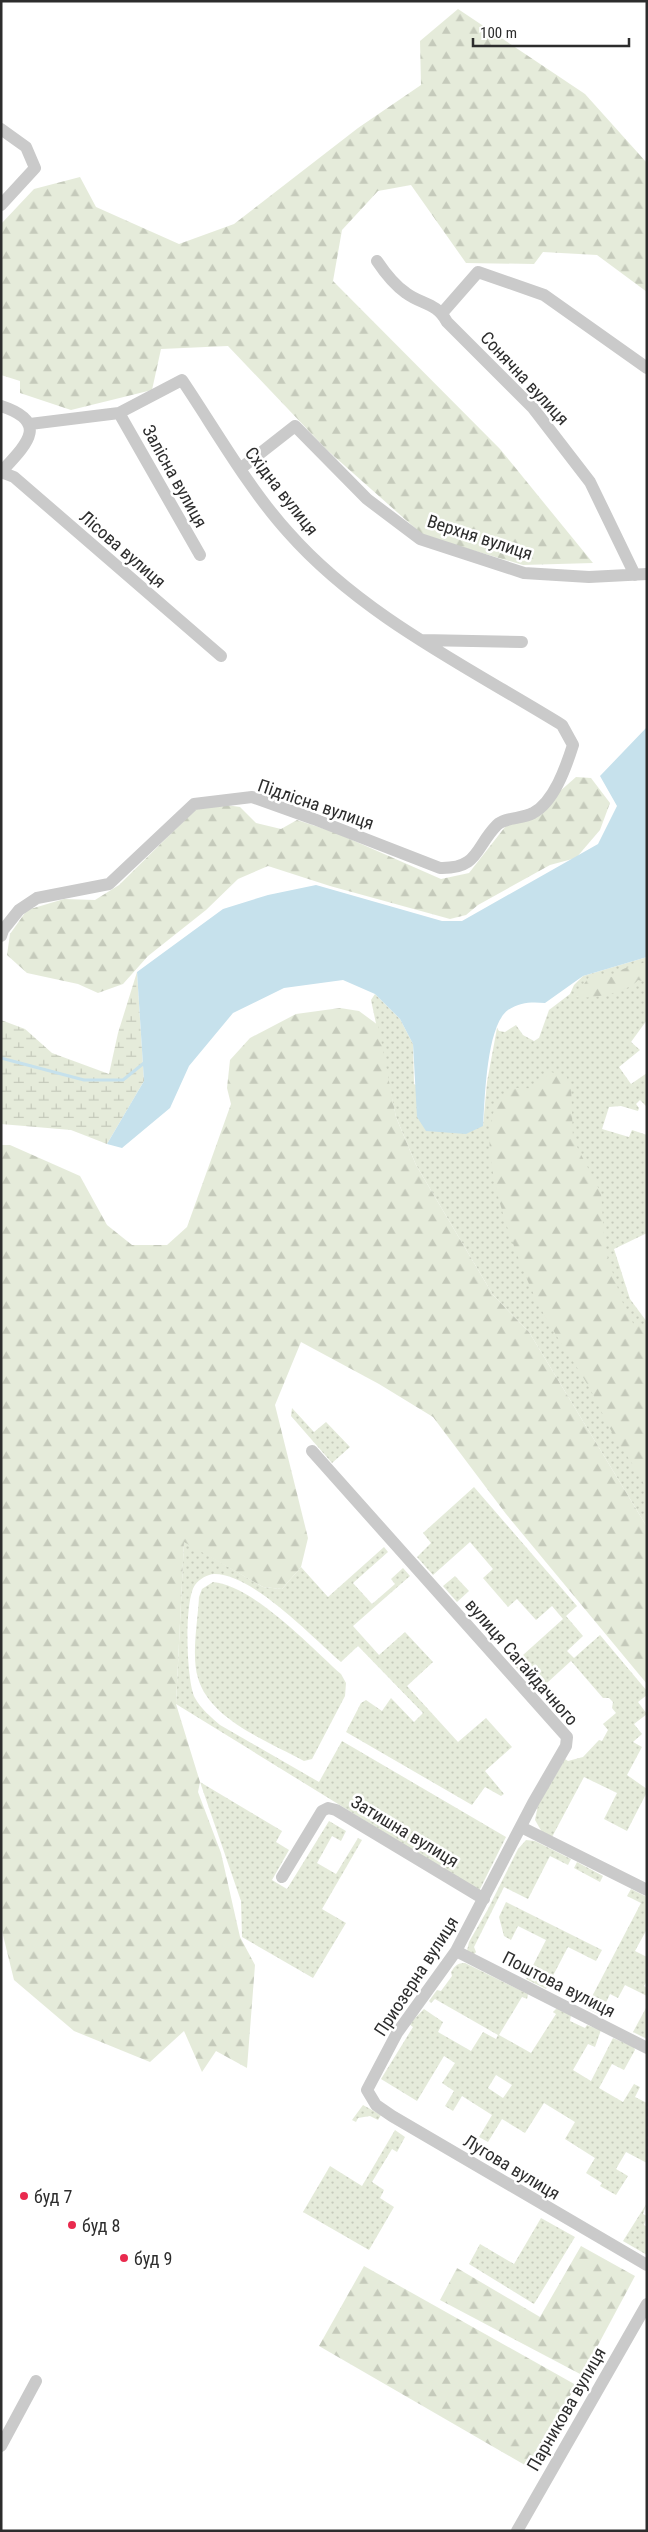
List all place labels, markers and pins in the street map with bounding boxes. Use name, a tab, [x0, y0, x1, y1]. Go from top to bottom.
place label: буд 7	[34, 2186, 73, 2207]
marker: буд 7	[18, 2190, 30, 2202]
place label: буд 8	[82, 2215, 120, 2236]
marker: буд 8	[66, 2219, 78, 2231]
place label: буд 9	[134, 2248, 172, 2269]
marker: буд 9	[118, 2252, 130, 2264]

